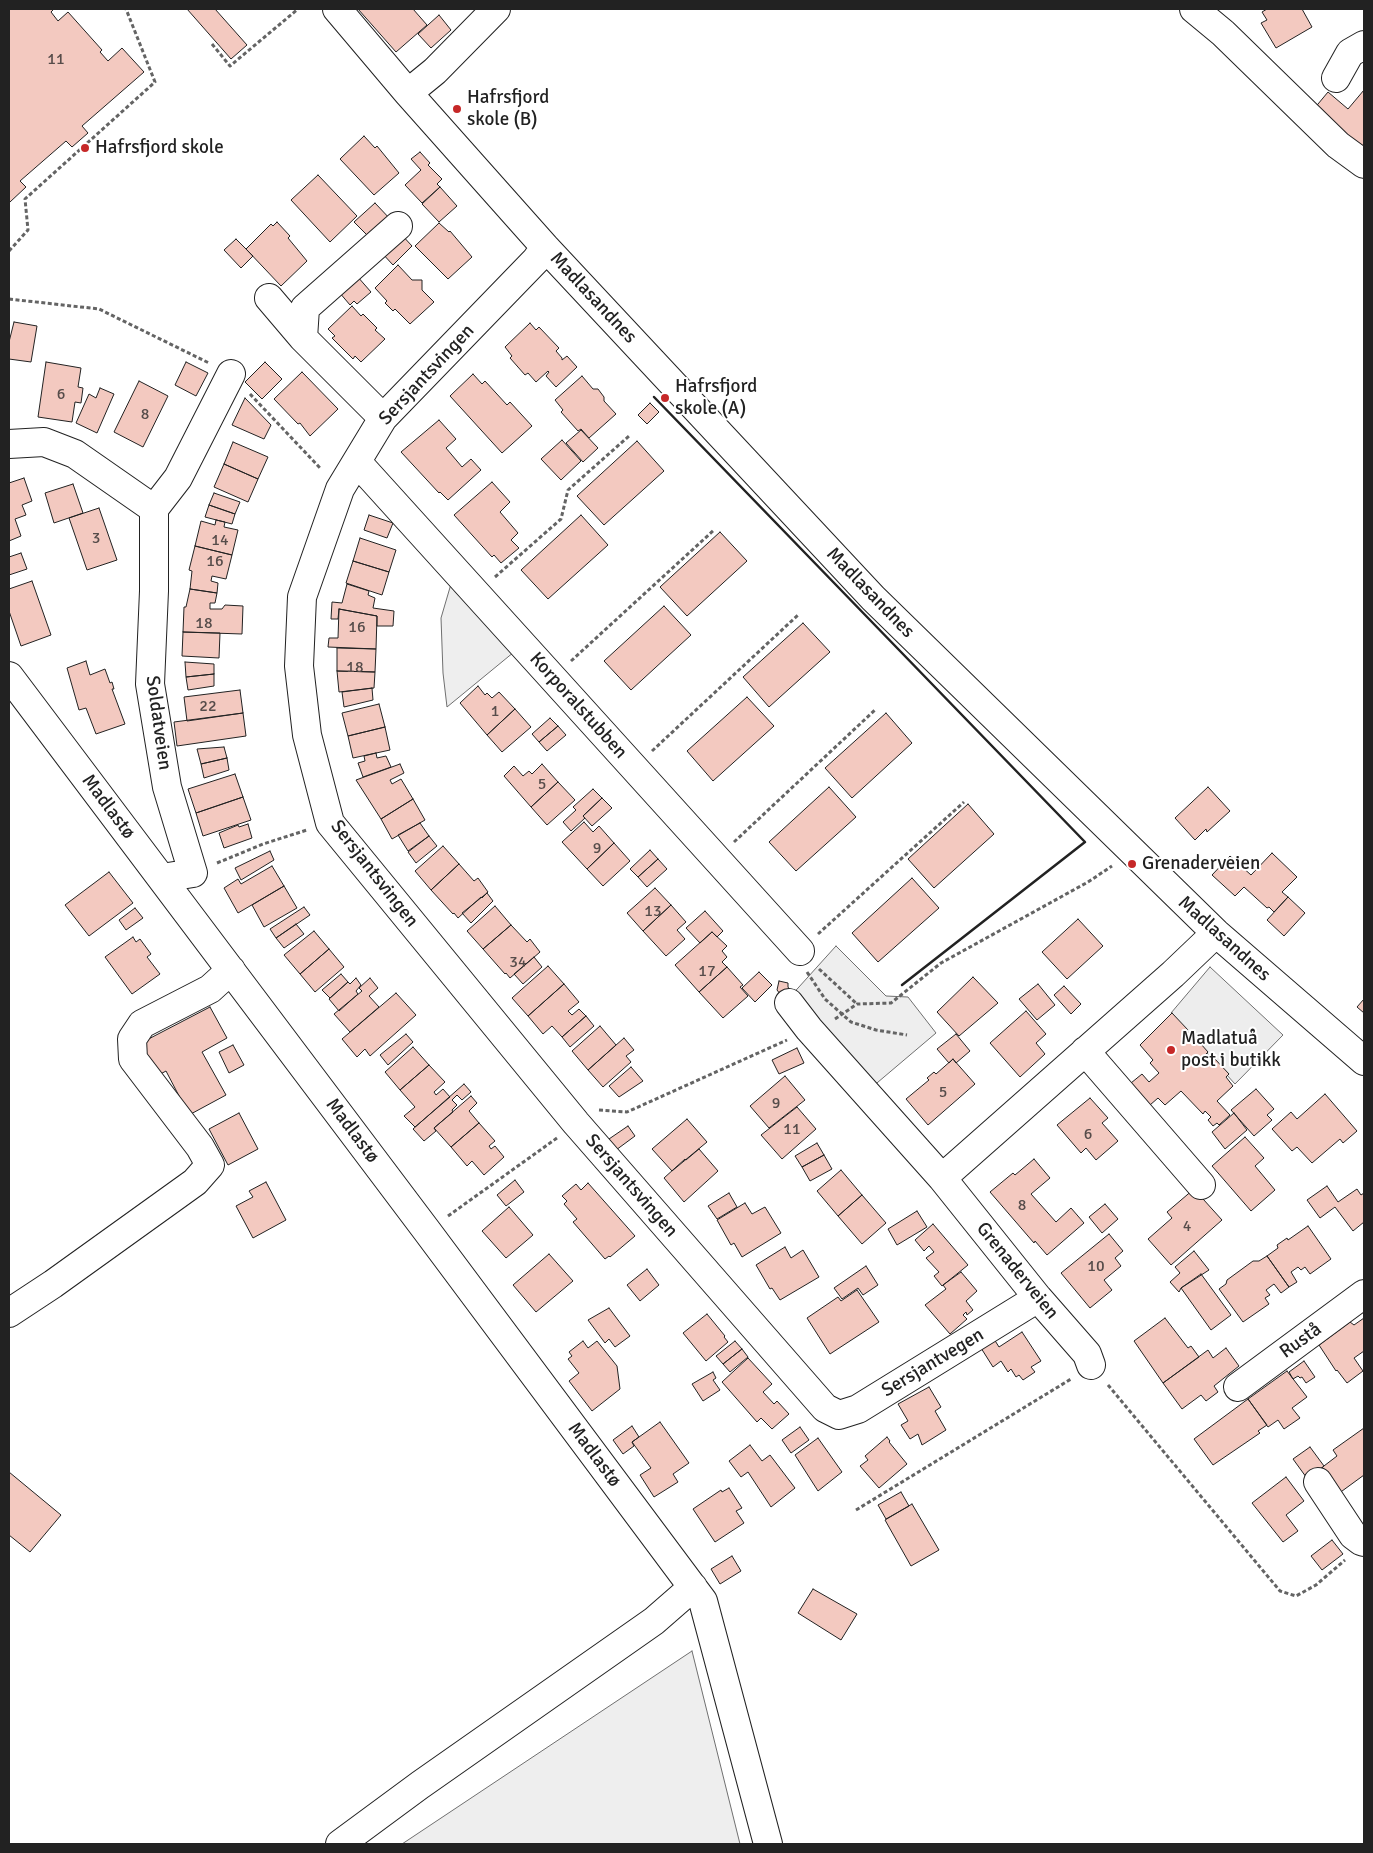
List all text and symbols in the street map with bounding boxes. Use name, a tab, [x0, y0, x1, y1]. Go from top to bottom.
house number: 11	[47, 50, 65, 70]
place label: Hafrsfjord skole (B)	[467, 87, 549, 131]
marker: Hafrsfjord skole (B)	[451, 103, 463, 115]
place label: Hafrsfjord skole	[95, 137, 224, 159]
marker: Hafrsfjord skole	[79, 142, 91, 154]
street label: Madlasandnes	[545, 248, 641, 348]
street label: Sersjantsvingen	[375, 320, 479, 430]
place label: Hafrsfjord skole (A)	[675, 376, 757, 420]
house number: 6	[57, 385, 65, 405]
marker: Hafrsfjord skole (A)	[659, 392, 671, 404]
house number: 8	[141, 405, 149, 425]
house number: 3	[92, 529, 100, 549]
house number: 14	[211, 531, 229, 551]
street label: Madlasandnes	[821, 543, 919, 643]
house number: 16	[206, 552, 224, 572]
house number: 18	[195, 614, 213, 634]
house number: 16	[348, 618, 366, 638]
street label: Korporalstubben	[524, 648, 632, 764]
house number: 18	[346, 658, 364, 678]
street label: Soldatveien	[140, 674, 176, 772]
house number: 22	[199, 697, 217, 717]
house number: 1	[491, 702, 499, 722]
street label: Madlastø	[76, 770, 140, 844]
house number: 5	[538, 775, 546, 795]
street label: Sersjantsvingen	[325, 816, 423, 932]
house number: 9	[593, 839, 601, 859]
place label: Grenaderveien	[1142, 853, 1260, 875]
marker: Grenaderveien	[1126, 858, 1138, 870]
street label: Madlasandnes	[1173, 891, 1275, 987]
house number: 13	[644, 902, 662, 922]
house number: 34	[509, 953, 527, 973]
house number: 17	[698, 962, 716, 982]
place label: Madlatuå post i butikk	[1181, 1028, 1281, 1072]
marker: Madlatuå post i butikk	[1165, 1044, 1177, 1056]
house number: 5	[939, 1083, 947, 1103]
street label: Madlastø	[320, 1094, 384, 1168]
house number: 9	[772, 1094, 780, 1114]
house number: 11	[783, 1120, 801, 1140]
house number: 6	[1084, 1125, 1092, 1145]
street label: Sersjantsvingen	[580, 1130, 682, 1242]
house number: 8	[1018, 1196, 1026, 1216]
house number: 4	[1183, 1217, 1191, 1237]
street label: Grenaderveien	[971, 1218, 1063, 1324]
house number: 10	[1087, 1257, 1105, 1277]
street label: Rustå	[1276, 1318, 1326, 1364]
street label: Sersjantvegen	[878, 1324, 988, 1402]
street label: Madlastø	[562, 1418, 626, 1492]

